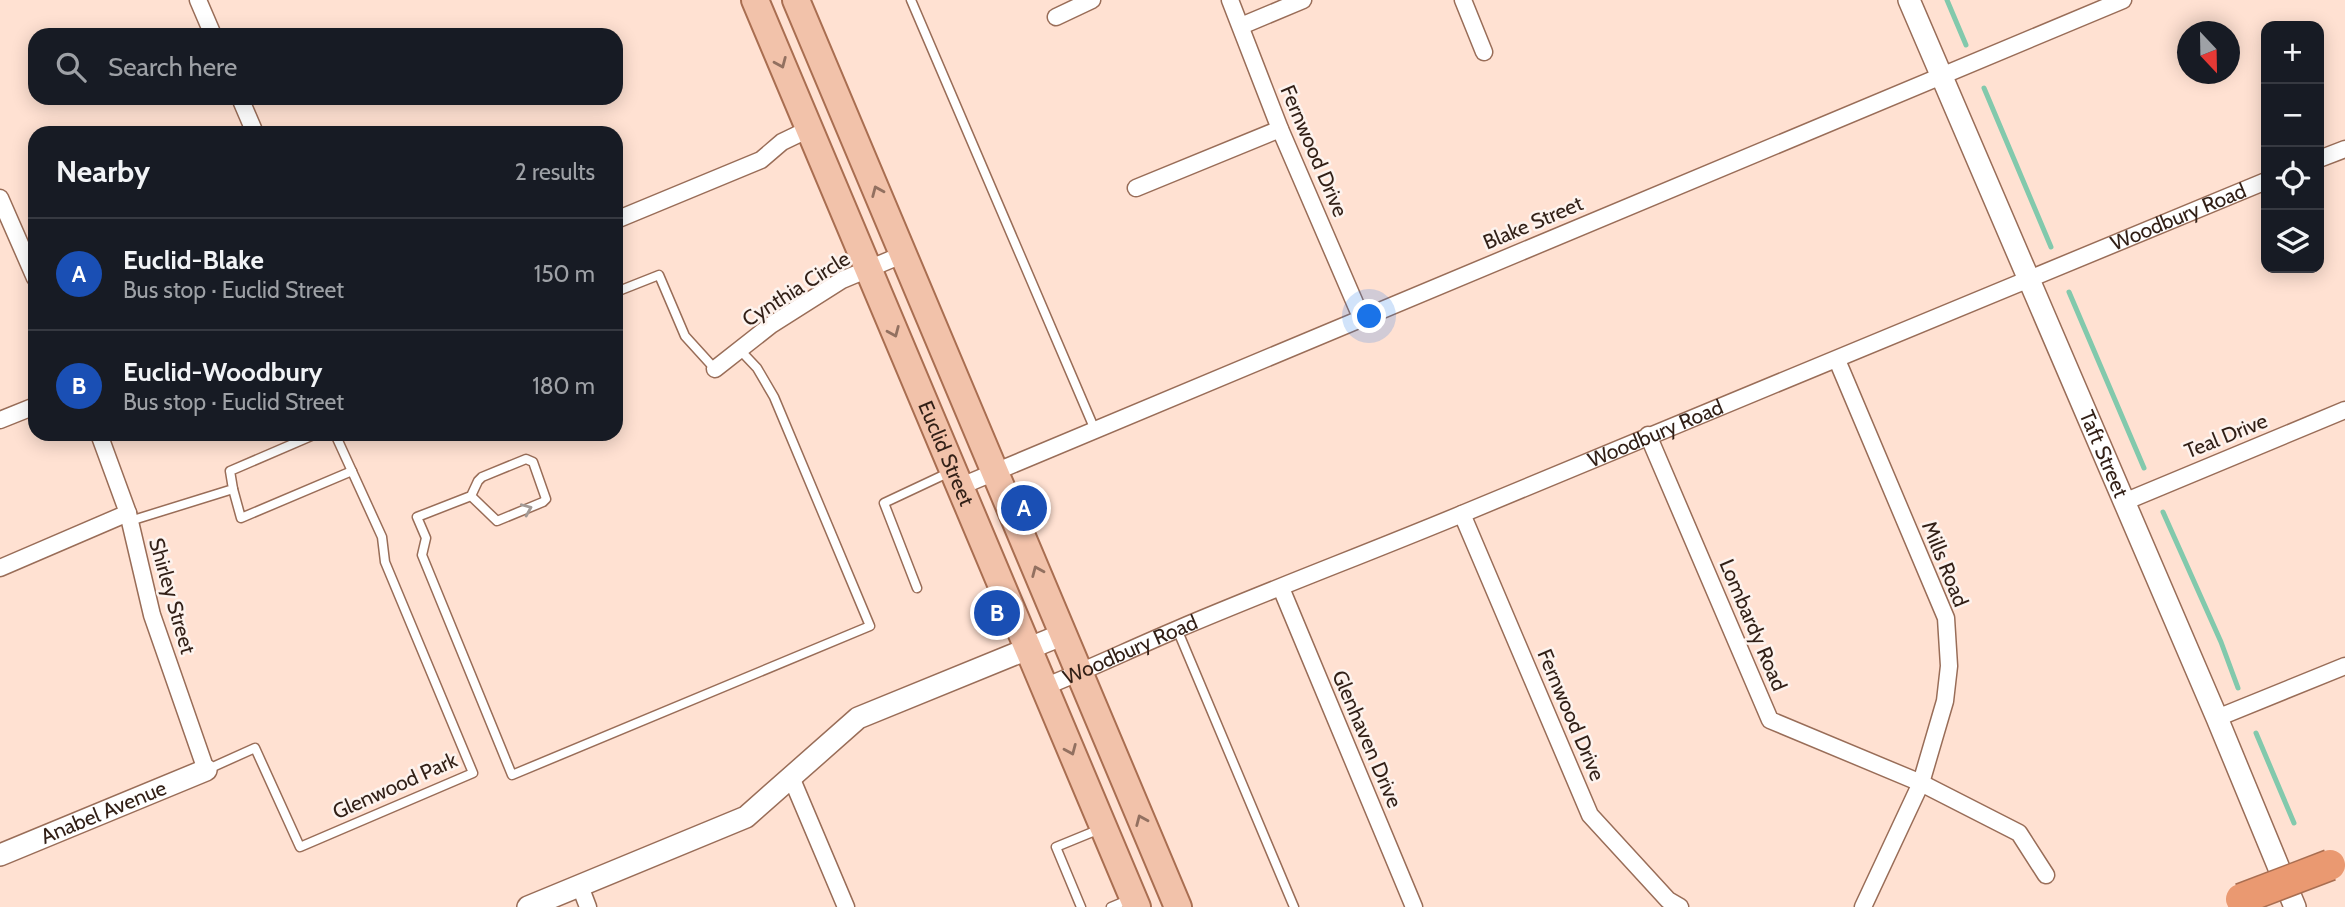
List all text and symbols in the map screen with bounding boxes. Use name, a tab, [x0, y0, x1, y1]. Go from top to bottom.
north arrow	[2177, 21, 2240, 84]
map controls	[2261, 21, 2324, 273]
button: +	[2261, 21, 2324, 84]
search box	[28, 28, 623, 105]
icon: search	[52, 48, 90, 86]
text: Search here	[108, 51, 237, 83]
one-way arrow	[773, 56, 787, 68]
street label: Fernwood Drive	[1275, 81, 1354, 221]
button: −	[2261, 84, 2324, 147]
button: locate	[2261, 147, 2324, 210]
text: Nearby	[56, 153, 150, 190]
text: 2 results	[515, 158, 595, 186]
street label: Woodbury Road	[2107, 178, 2250, 256]
one-way arrow	[871, 186, 885, 198]
street label: Blake Street	[1479, 190, 1586, 255]
button: layers	[2261, 210, 2324, 273]
text: Euclid-Blake	[123, 244, 264, 276]
street label: Cynthia Circle	[737, 245, 854, 332]
text: A	[72, 260, 86, 288]
text: 150 m	[534, 260, 595, 288]
text: Bus stop · Euclid Street	[123, 276, 344, 304]
your location	[1352, 299, 1386, 333]
one-way arrow	[886, 325, 900, 337]
text: Euclid-Woodbury	[123, 356, 322, 388]
text: B	[72, 372, 86, 400]
text: 180 m	[532, 372, 595, 400]
text: Bus stop · Euclid Street	[123, 388, 344, 416]
street label: Woodbury Road	[1584, 394, 1727, 472]
street label: Euclid Street	[913, 397, 980, 510]
street label: Taft Street	[2074, 406, 2134, 501]
street label: Teal Drive	[2181, 408, 2271, 463]
pin: A	[1001, 482, 1047, 534]
one-way arrow	[520, 504, 532, 518]
street label: Mills Road	[1917, 517, 1974, 610]
street label: Shirley Street	[144, 535, 201, 657]
street label: Lombardy Road	[1714, 555, 1792, 695]
one-way arrow	[1032, 566, 1046, 578]
pin: B	[974, 587, 1020, 639]
street label: Woodbury Road	[1059, 609, 1201, 690]
street label: Fernwood Drive	[1532, 645, 1611, 785]
street label: Glenhaven Drive	[1327, 666, 1408, 812]
one-way arrow	[1063, 743, 1077, 756]
street label: Glenwood Park	[329, 747, 461, 824]
street label: Anabel Avenue	[37, 775, 170, 849]
one-way arrow	[1135, 815, 1149, 827]

